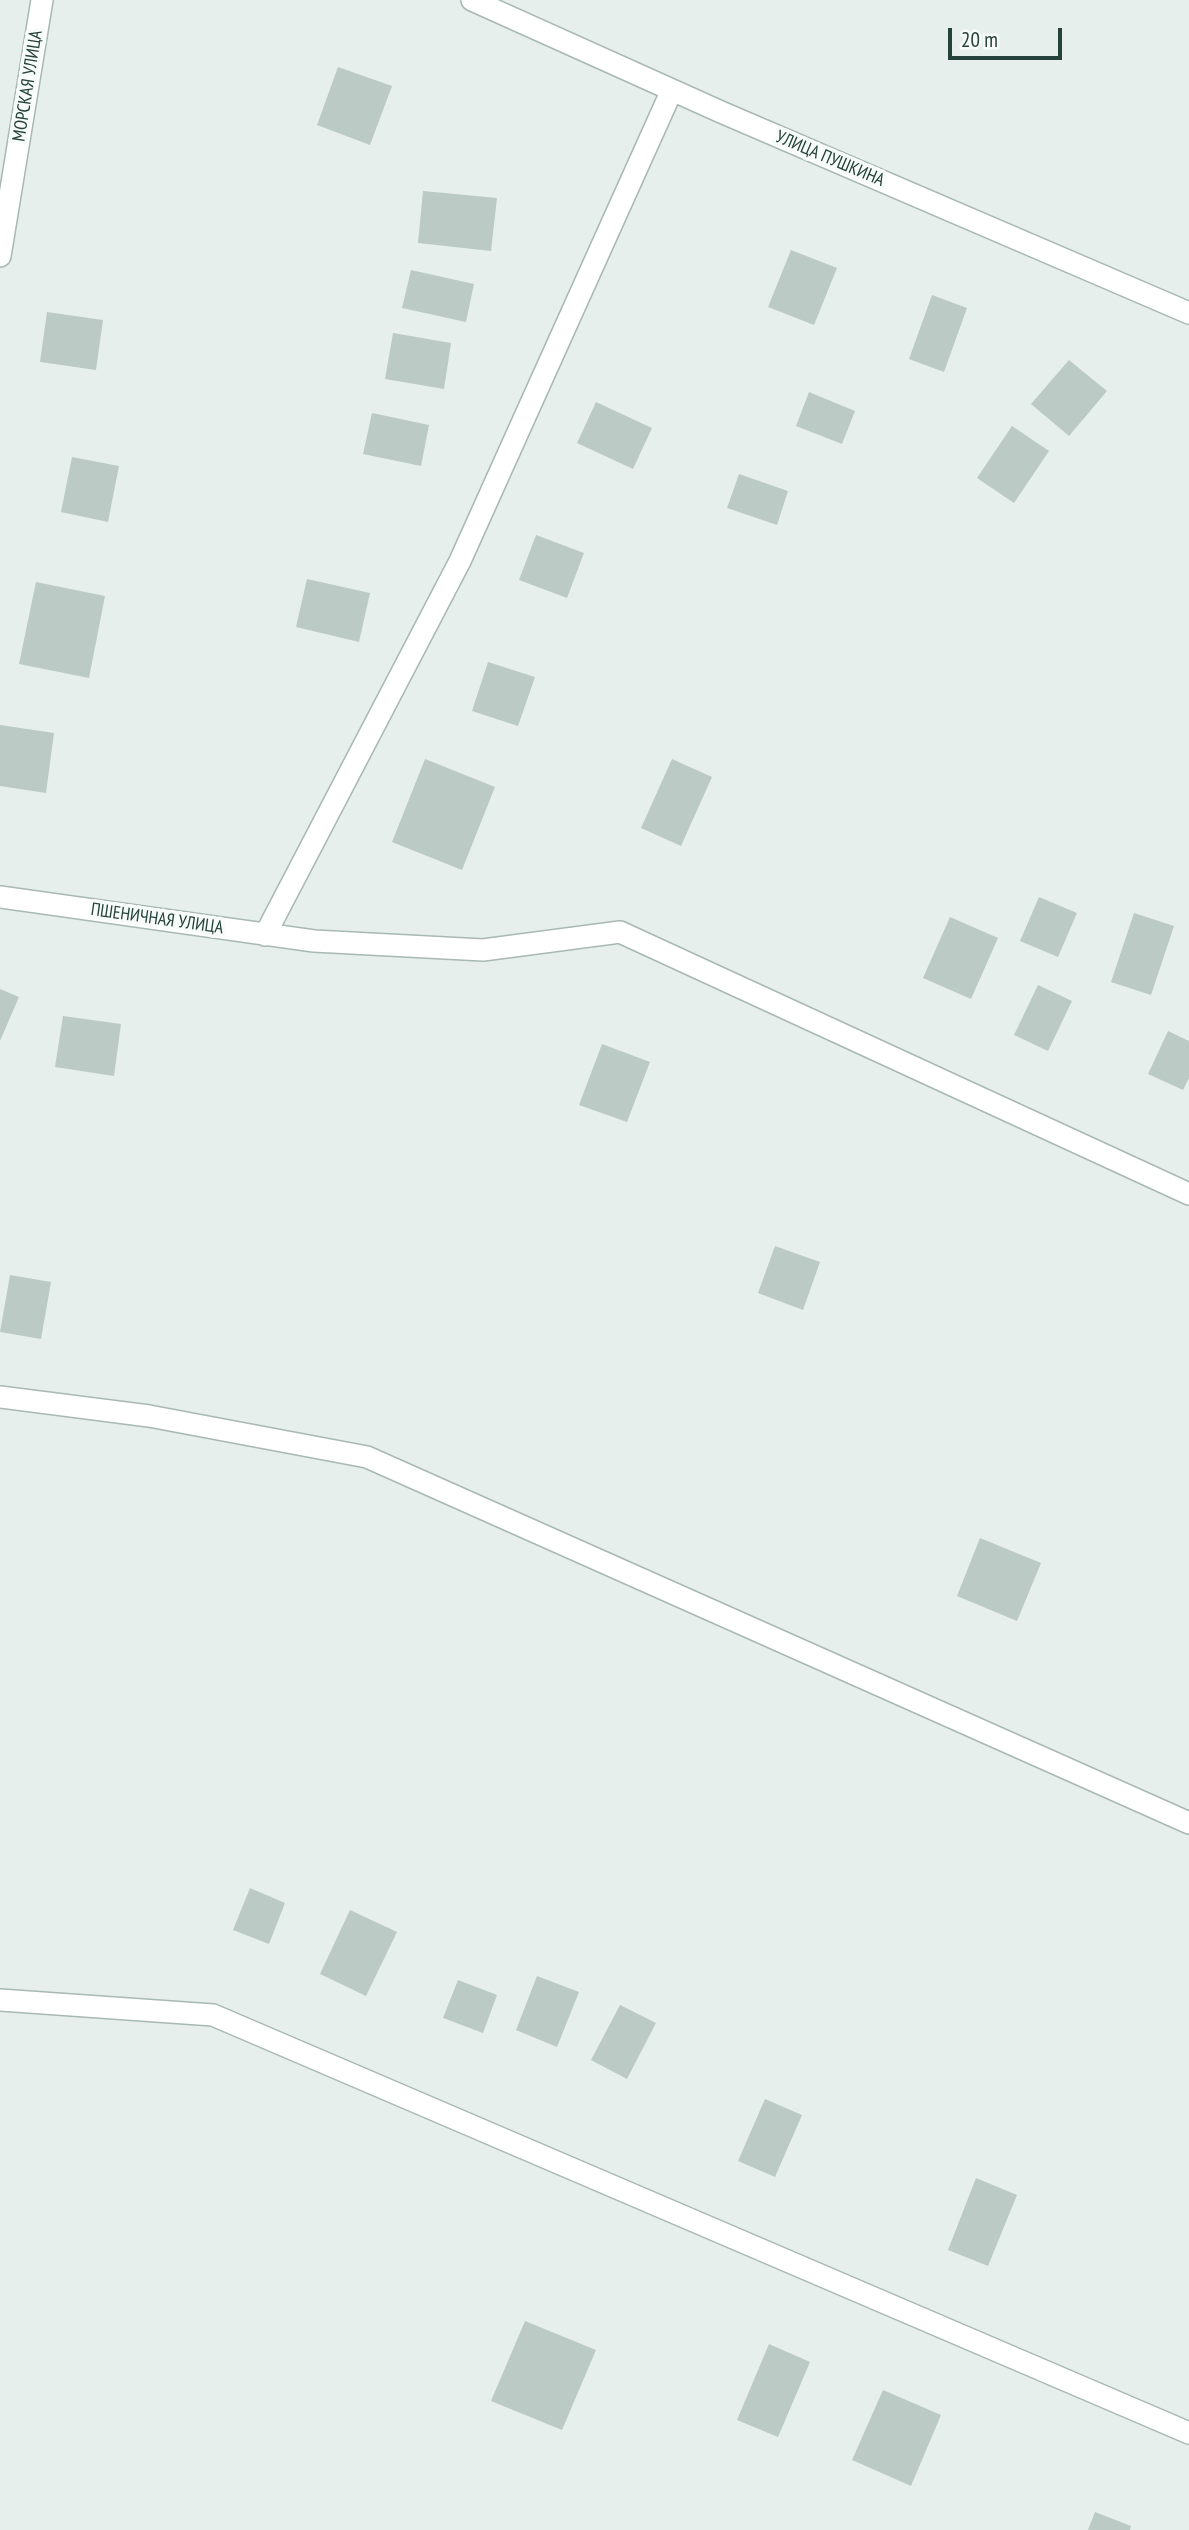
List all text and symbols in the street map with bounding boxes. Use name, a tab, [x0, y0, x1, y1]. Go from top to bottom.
scale bar	[951, 14, 1065, 58]
text: 20 m	[961, 26, 998, 53]
street label: МОРСКАЯ УЛИЦА	[9, 29, 47, 143]
street label: УЛИЦА ПУШКИНА	[772, 126, 888, 192]
street label: ПШЕНИЧНАЯ УЛИЦА	[89, 899, 225, 939]

